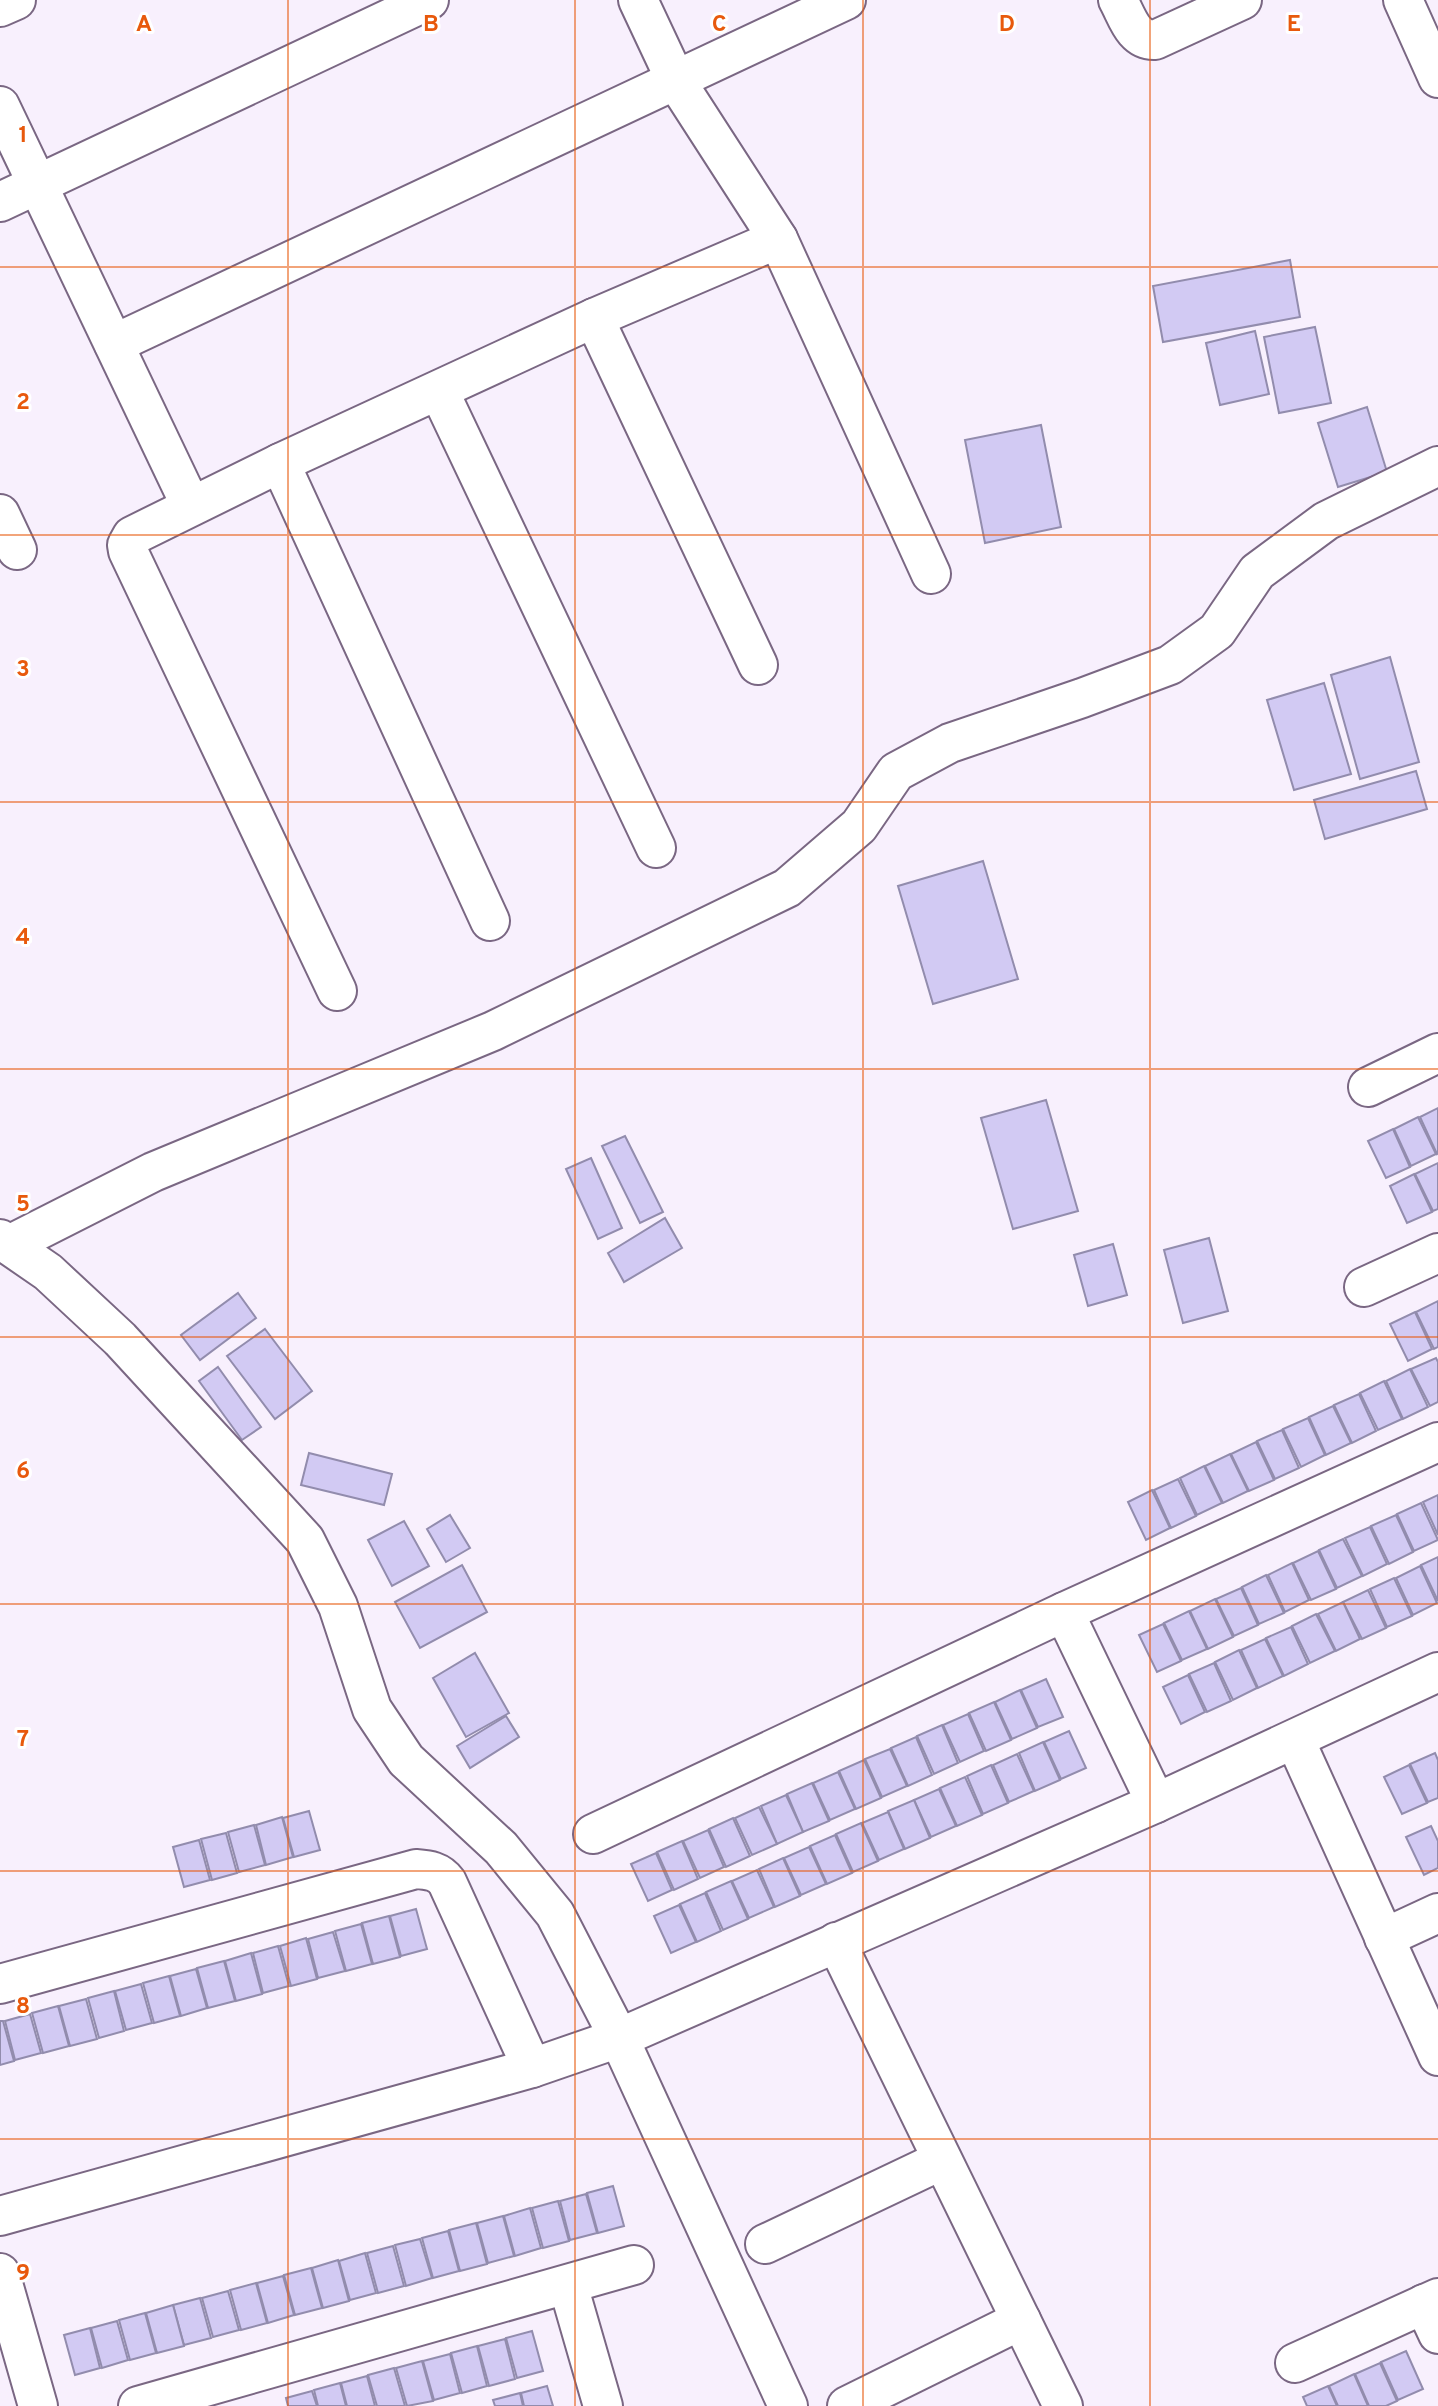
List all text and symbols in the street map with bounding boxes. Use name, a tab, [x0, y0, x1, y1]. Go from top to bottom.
text: A	[136, 11, 152, 40]
text: B	[423, 11, 439, 40]
text: C	[712, 11, 726, 40]
text: D	[999, 11, 1015, 40]
text: E	[1287, 11, 1301, 40]
text: 1	[18, 122, 28, 151]
text: 2	[16, 389, 30, 418]
text: 3	[16, 656, 30, 685]
text: 4	[16, 924, 30, 953]
text: 5	[16, 1191, 30, 1220]
text: 6	[16, 1458, 30, 1487]
text: 7	[17, 1726, 29, 1755]
text: 8	[16, 1993, 30, 2022]
text: 9	[16, 2260, 30, 2289]

